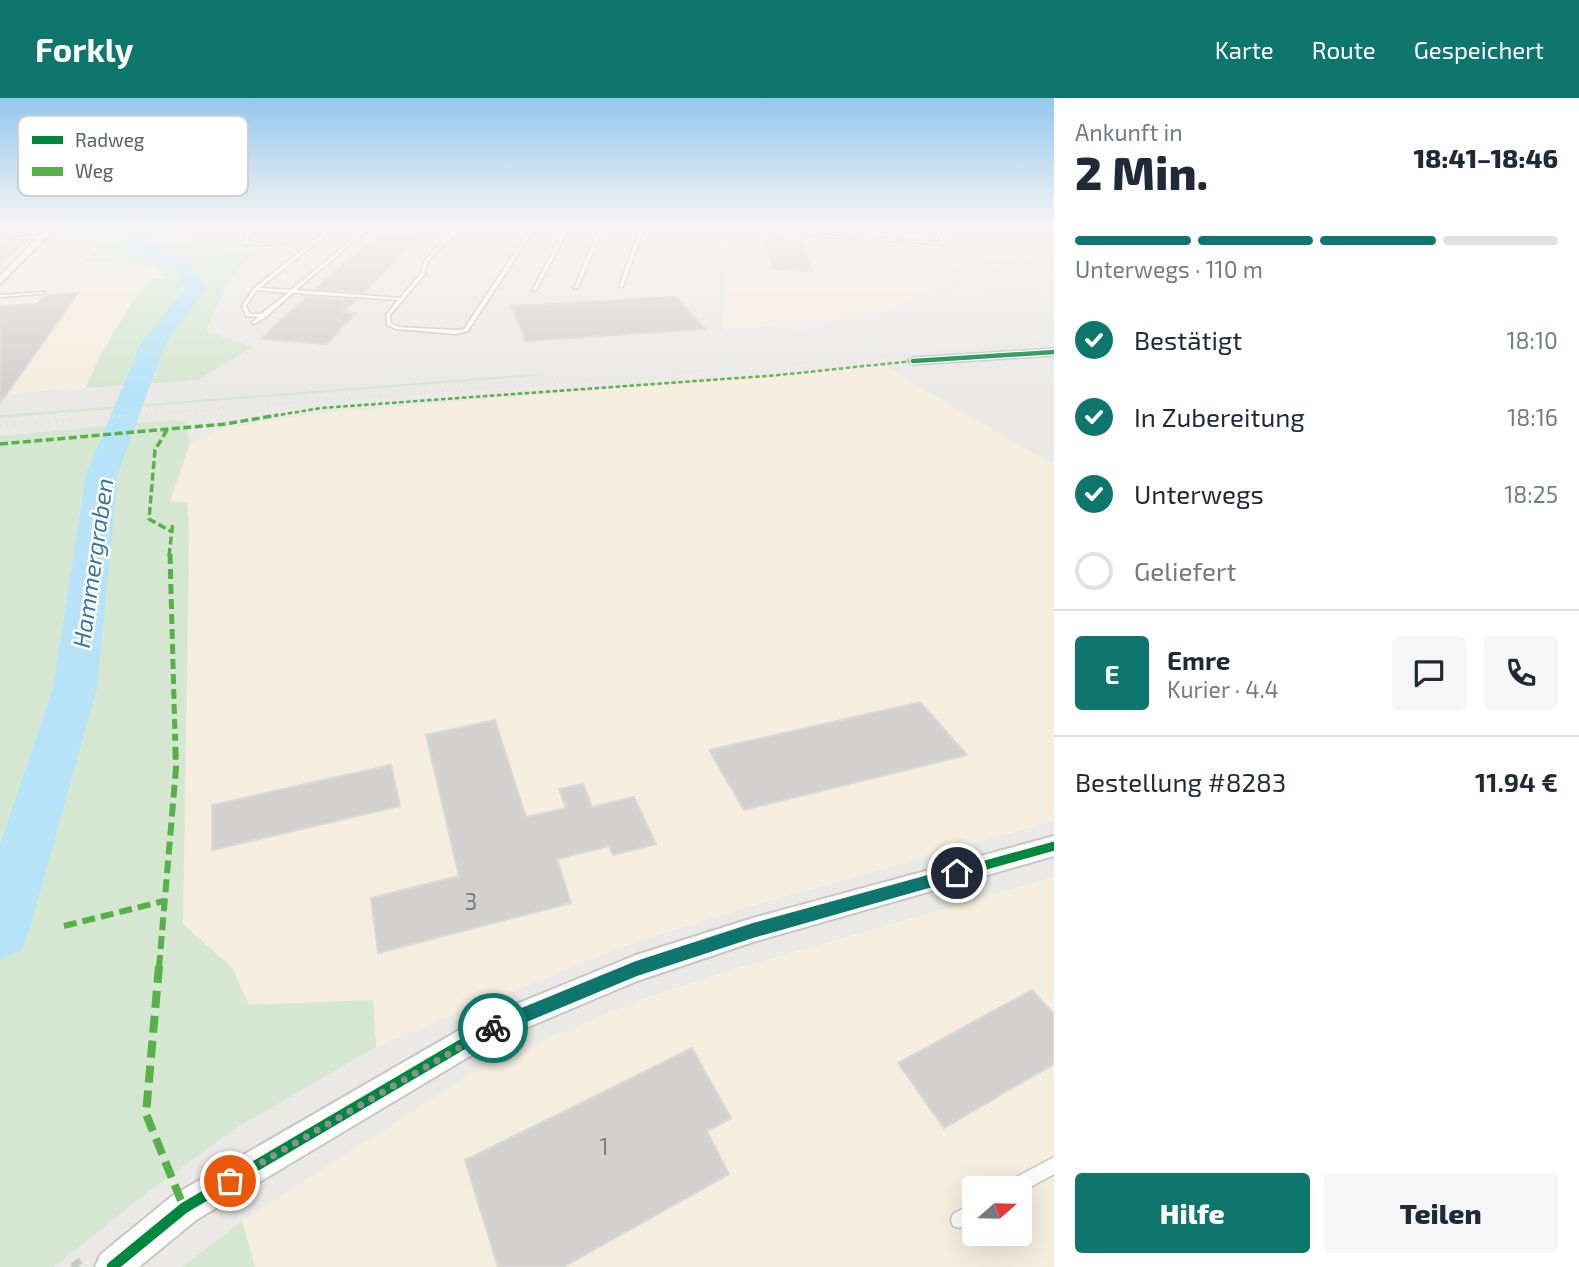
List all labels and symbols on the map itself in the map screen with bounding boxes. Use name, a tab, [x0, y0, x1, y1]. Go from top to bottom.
legend	[18, 116, 248, 196]
text: Radweg	[75, 128, 145, 151]
text: Weg	[75, 159, 114, 182]
water label: Hammergraben	[66, 476, 118, 650]
pin	[927, 843, 987, 903]
house number: 3	[465, 887, 477, 915]
courier	[458, 993, 528, 1063]
house number: 1	[599, 1132, 609, 1160]
pin	[200, 1151, 260, 1211]
north arrow	[962, 1176, 1032, 1246]

